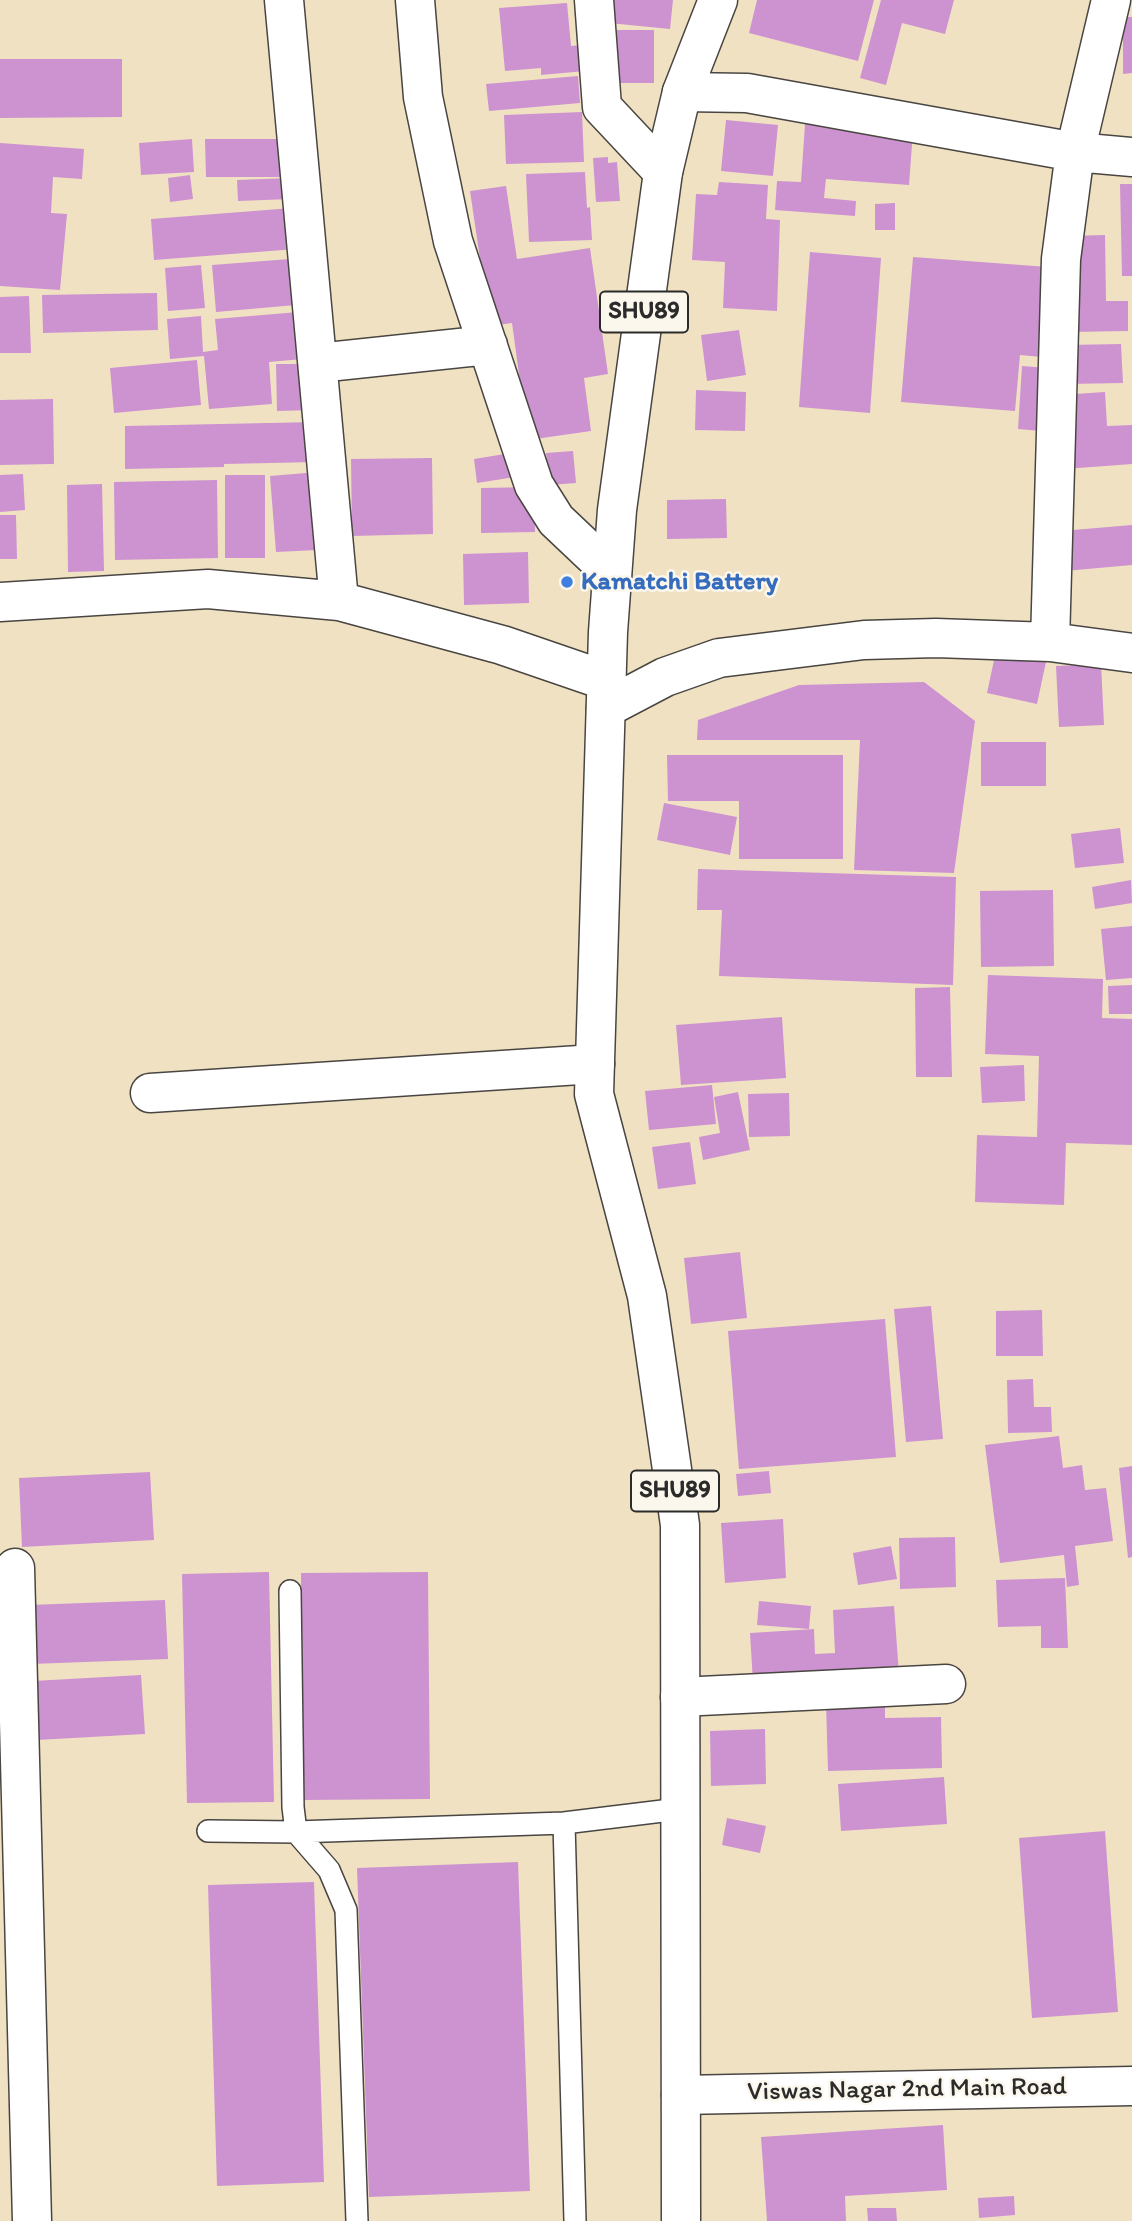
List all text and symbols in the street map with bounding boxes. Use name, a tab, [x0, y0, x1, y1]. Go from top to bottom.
road number: SHU89	[600, 292, 688, 332]
place label: Kamatchi Battery	[581, 566, 778, 598]
marker: Kamatchi Battery	[559, 574, 575, 590]
road number: SHU89	[631, 1470, 719, 1512]
street label: Viswas Nagar 2nd Main Road	[747, 2072, 1067, 2108]

